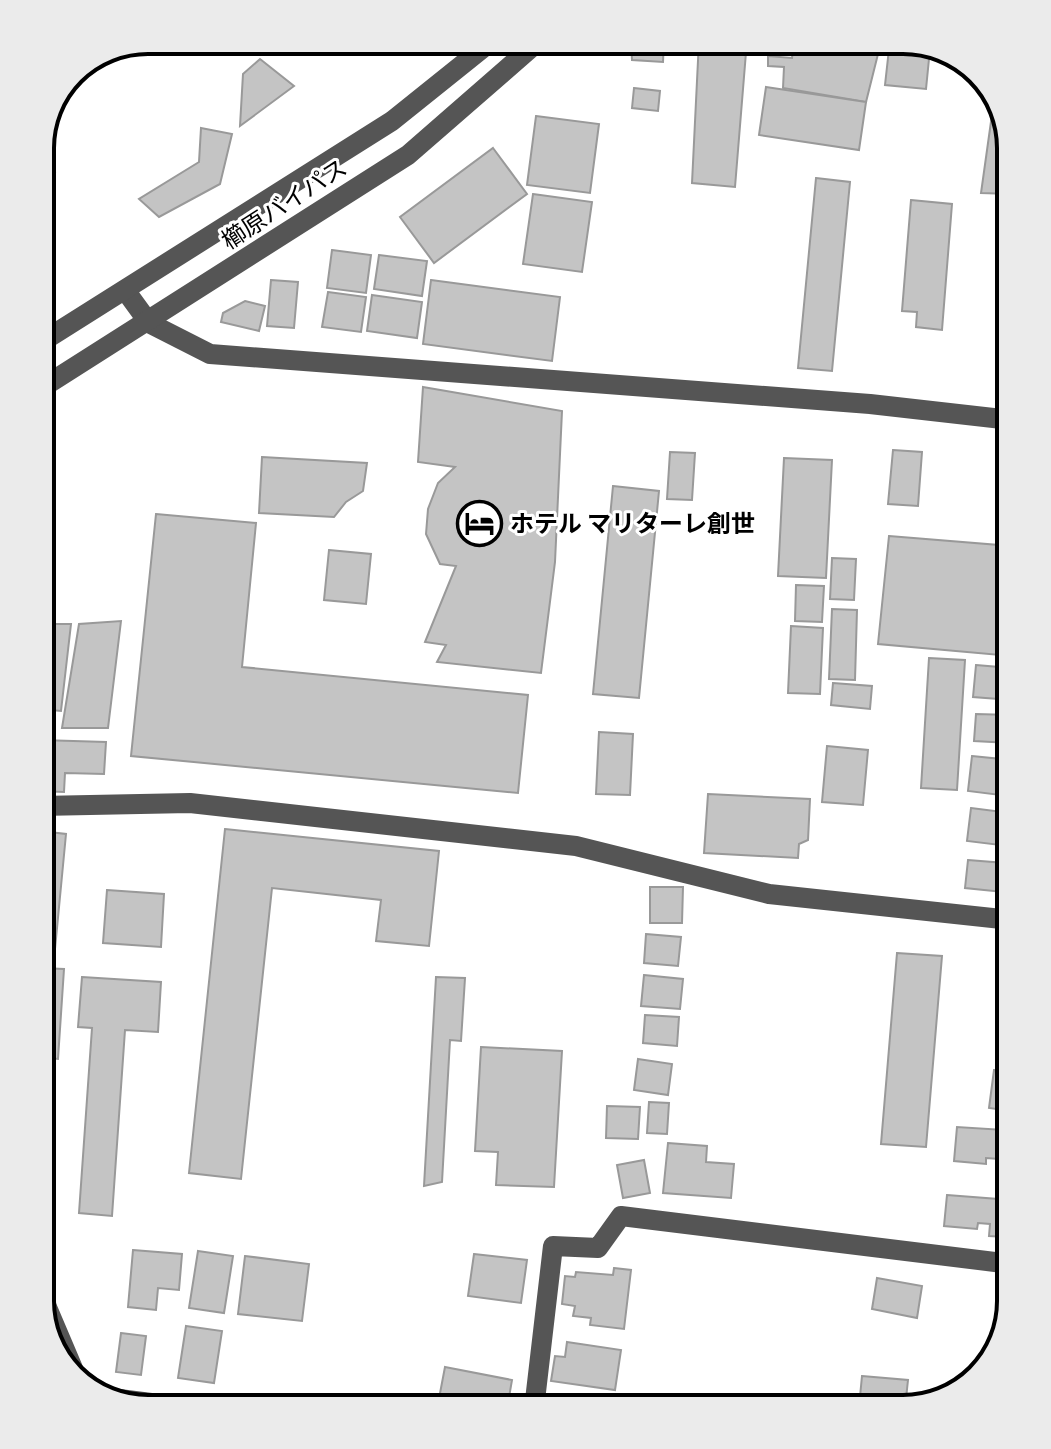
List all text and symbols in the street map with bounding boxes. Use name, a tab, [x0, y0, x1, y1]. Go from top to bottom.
street label: 櫛原バイパス	[215, 151, 353, 257]
hotel icon: ホテル マリターレ創世	[455, 499, 503, 547]
place label: ホテル マリターレ創世	[510, 507, 755, 540]

